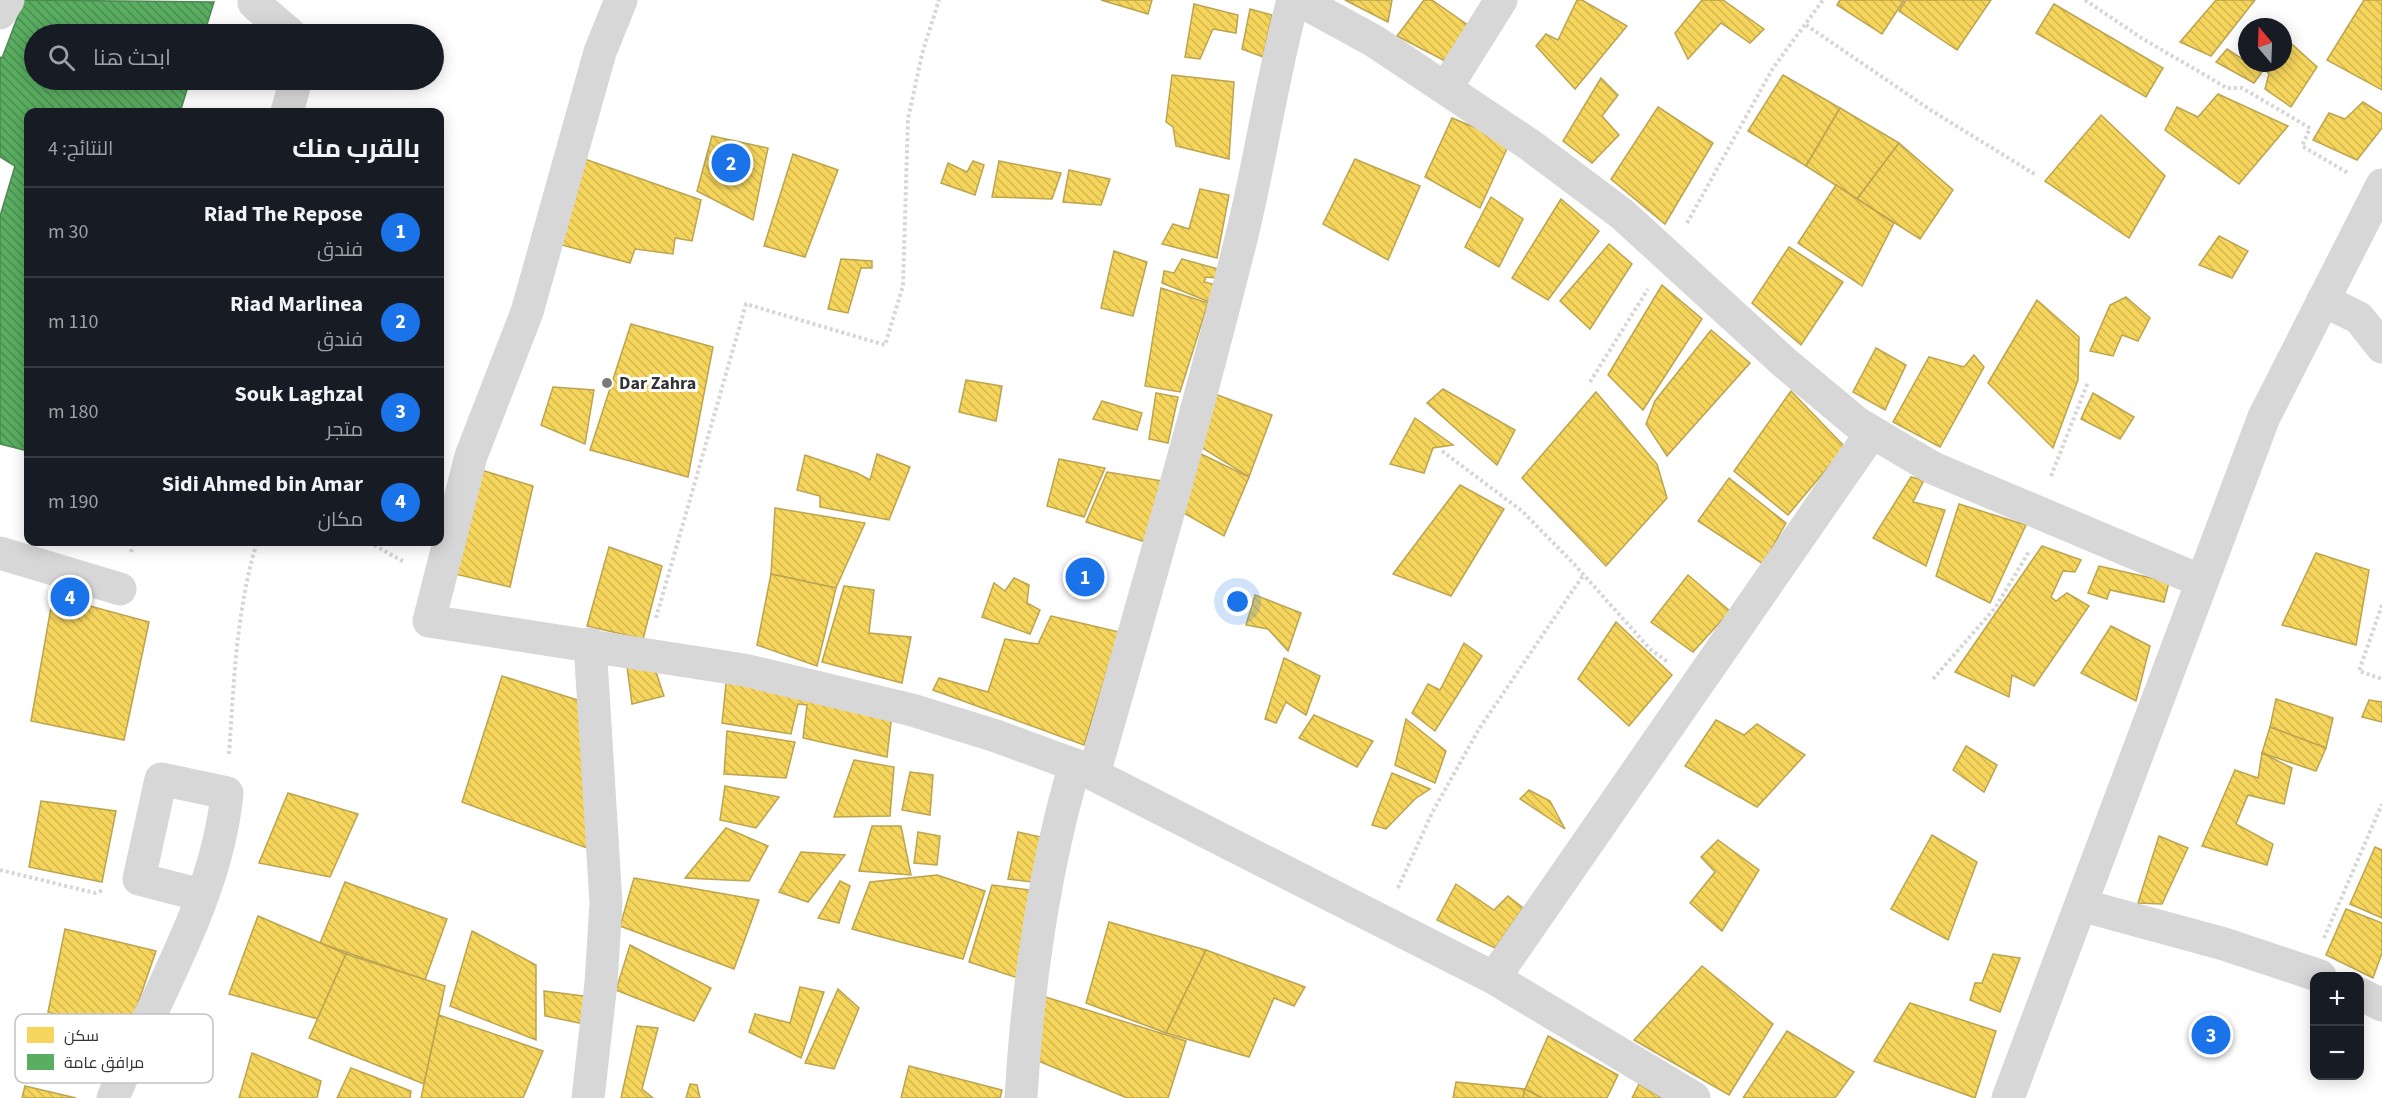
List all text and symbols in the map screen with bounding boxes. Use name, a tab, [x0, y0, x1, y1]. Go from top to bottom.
north arrow	[2238, 18, 2292, 72]
search box	[24, 24, 444, 90]
icon: search	[45, 41, 78, 74]
text: ابحث هنا	[93, 42, 171, 74]
text: بالقرب منك	[292, 130, 420, 167]
text: النتائج: 4	[48, 135, 113, 163]
pin: 2	[712, 140, 750, 186]
text: Riad The Repose	[204, 198, 363, 230]
text: 30 m	[48, 218, 88, 246]
text: 1	[395, 218, 406, 246]
text: فندق	[317, 236, 363, 264]
text: Riad Marlinea	[230, 288, 363, 320]
text: 110 m	[48, 308, 98, 336]
text: 2	[395, 308, 406, 336]
text: فندق	[317, 326, 363, 354]
place label: Dar Zahra	[619, 371, 696, 396]
marker: Dar Zahra	[600, 376, 614, 390]
text: Souk Laghzal	[235, 378, 363, 410]
text: 180 m	[48, 398, 98, 426]
text: 3	[395, 398, 406, 426]
text: متجر	[326, 416, 363, 444]
text: Sidi Ahmed bin Amar	[162, 468, 363, 500]
text: 190 m	[48, 488, 98, 516]
text: 4	[395, 488, 406, 516]
text: مكان	[318, 506, 363, 534]
pin: 1	[1066, 554, 1104, 600]
pin: 4	[50, 574, 90, 620]
your location	[1223, 587, 1252, 616]
map controls	[2310, 972, 2364, 1080]
button: +	[2310, 972, 2364, 1026]
pin: 3	[2192, 1012, 2230, 1058]
legend	[15, 1014, 213, 1083]
text: سكن	[64, 1025, 99, 1047]
button: −	[2310, 1026, 2364, 1080]
text: مرافق عامة	[64, 1052, 144, 1074]

